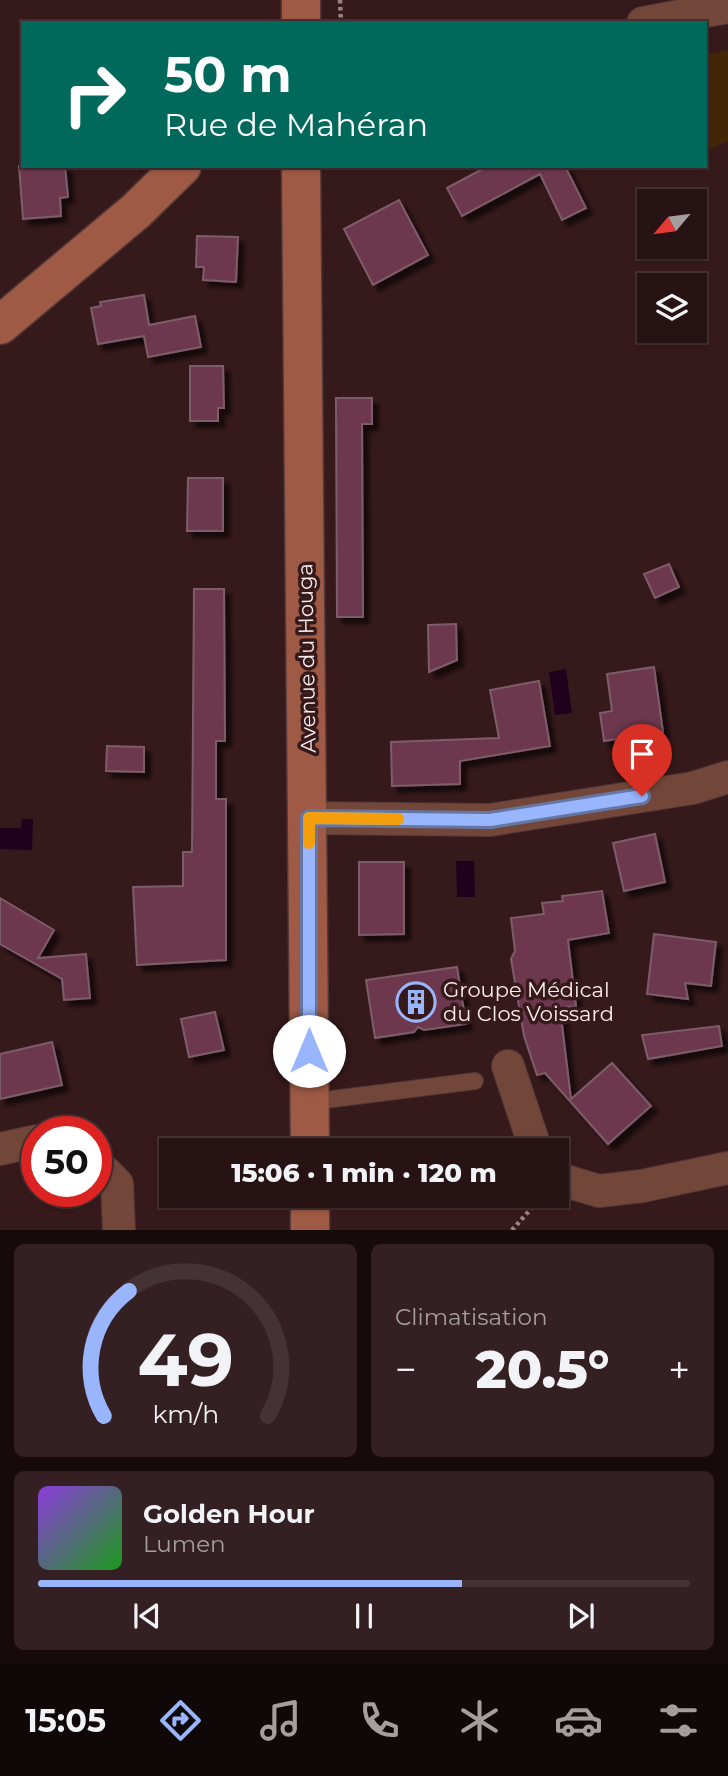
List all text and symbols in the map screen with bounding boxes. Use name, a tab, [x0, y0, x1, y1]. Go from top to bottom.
text: 50 m	[164, 45, 292, 104]
icon: right	[49, 49, 140, 140]
text: Rue de Mahéran	[164, 105, 428, 144]
north arrow	[637, 189, 707, 259]
map controls	[637, 189, 707, 343]
button: layers	[637, 273, 707, 343]
street label: Avenue du Houga	[292, 563, 321, 753]
pin	[612, 724, 672, 796]
icon: arrive	[623, 735, 661, 773]
place label: Groupe Médical du Clos Voissard	[443, 977, 614, 1026]
building icon: Groupe Médical du Clos Voissard	[395, 981, 437, 1023]
position arrow	[272, 1014, 346, 1088]
speed limit sign: 50	[21, 1116, 112, 1207]
text: 15:06 · 1 min · 120 m	[231, 1157, 497, 1189]
text: Climatisation	[395, 1303, 547, 1331]
text: 49	[137, 1317, 234, 1405]
text: 20.5°	[476, 1338, 609, 1401]
text: −	[395, 1346, 417, 1393]
text: +	[668, 1346, 690, 1393]
text: km/h	[152, 1399, 219, 1429]
text: Golden Hour	[143, 1498, 315, 1530]
text: Lumen	[143, 1530, 226, 1558]
icon: previous	[128, 1597, 166, 1635]
icon: pause	[345, 1597, 383, 1635]
icon: next	[562, 1597, 600, 1635]
icon: directions	[156, 1696, 205, 1745]
icon: music	[256, 1696, 305, 1745]
icon: phone	[355, 1696, 404, 1745]
icon: climate	[455, 1696, 504, 1745]
icon: car	[554, 1696, 603, 1745]
icon: filters	[654, 1696, 703, 1745]
text: 15:05	[25, 1701, 106, 1740]

